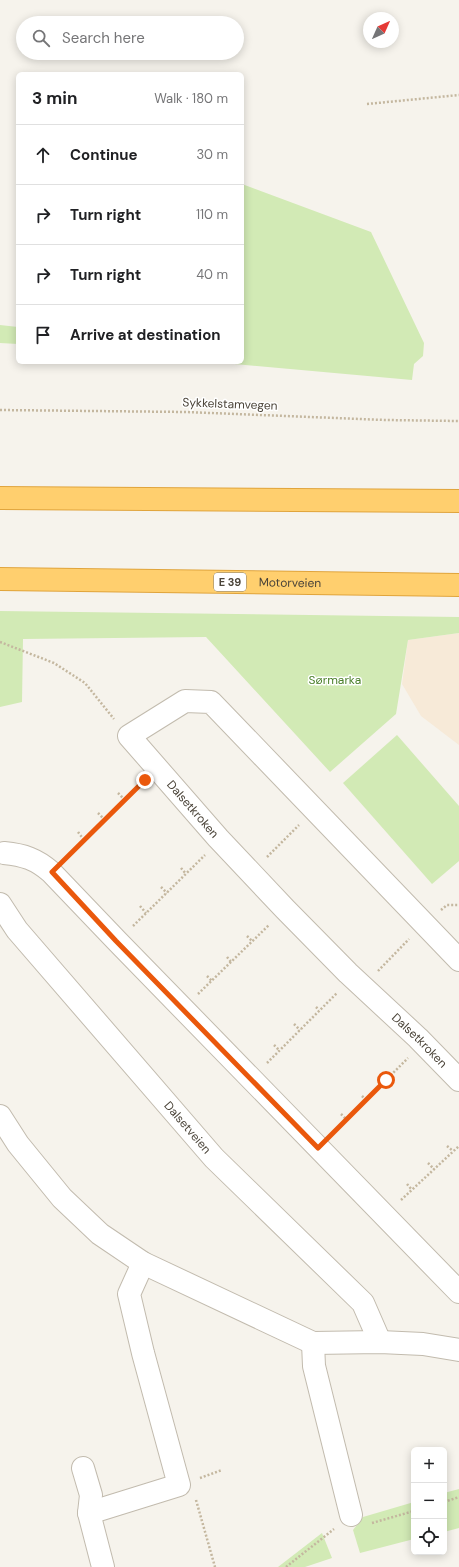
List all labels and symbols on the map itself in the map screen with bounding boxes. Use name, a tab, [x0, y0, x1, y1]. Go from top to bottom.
north arrow	[363, 12, 399, 48]
street label: Sykkelstamvegen	[182, 394, 278, 414]
road number: E 39	[214, 573, 246, 591]
street label: Motorveien	[259, 574, 321, 591]
park label: Sørmarka	[309, 672, 361, 688]
route end	[136, 771, 154, 789]
street label: Dalsetkroken	[163, 777, 222, 841]
street label: Dalsetkroken	[388, 1010, 451, 1071]
route start	[377, 1071, 395, 1089]
street label: Dalsetveien	[161, 1098, 215, 1157]

